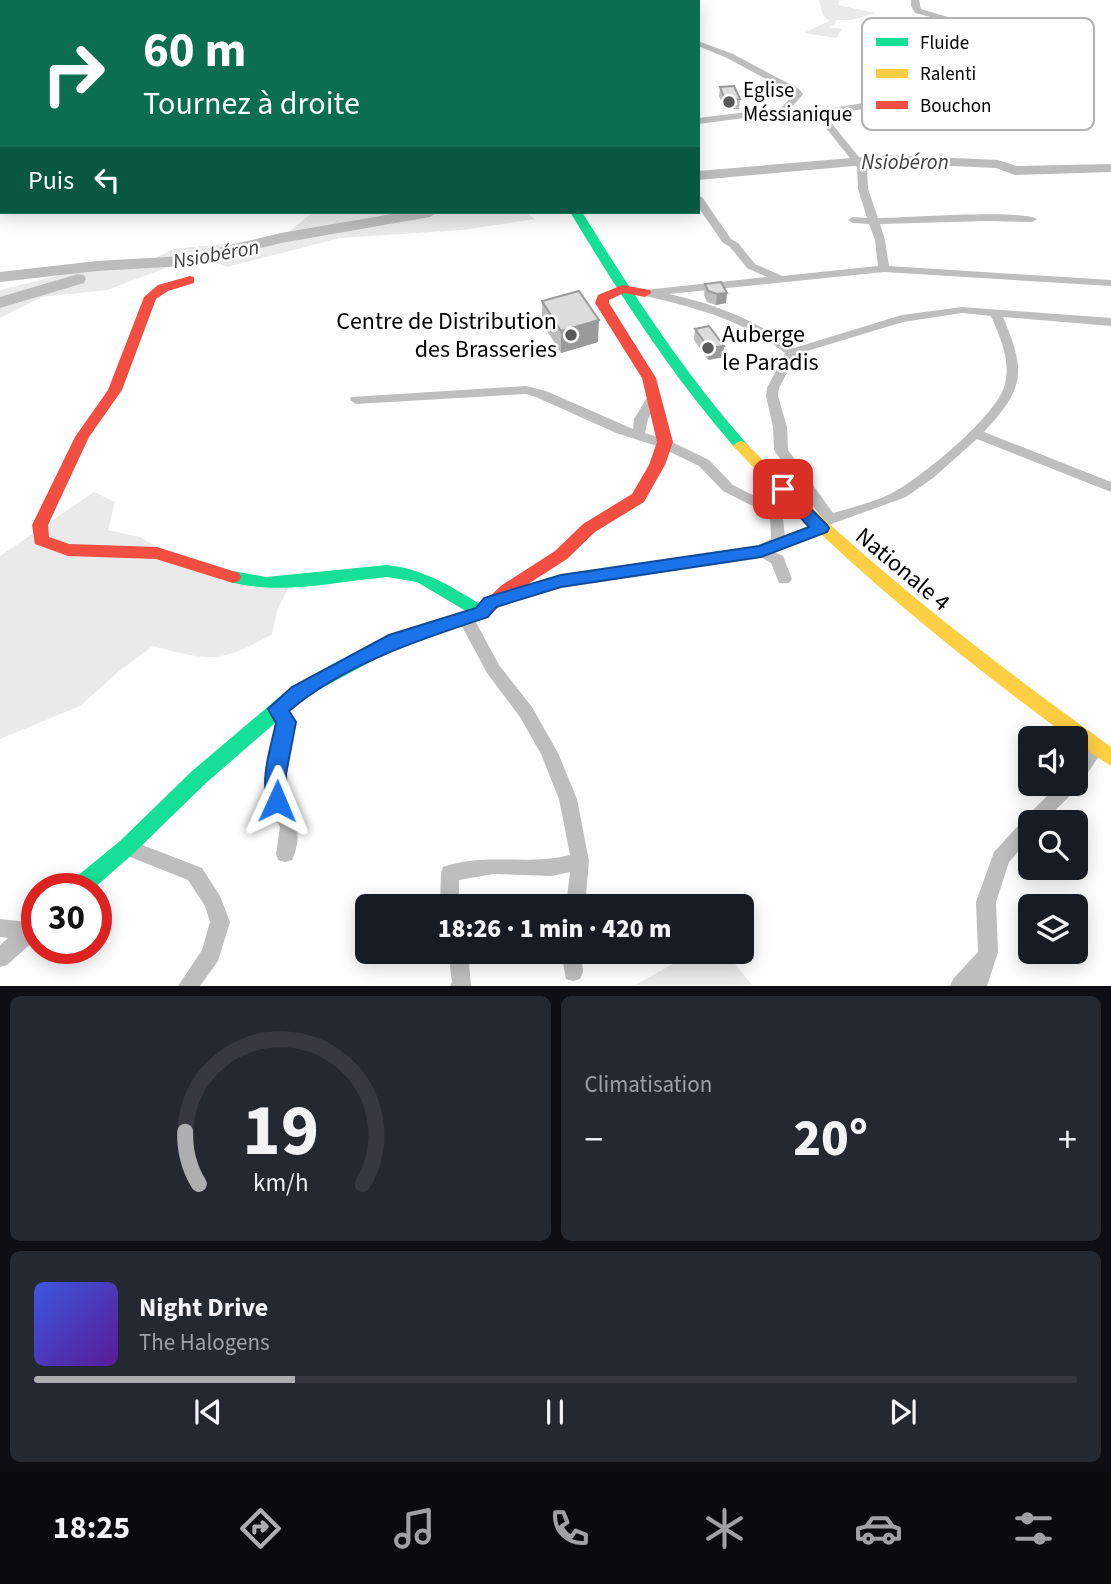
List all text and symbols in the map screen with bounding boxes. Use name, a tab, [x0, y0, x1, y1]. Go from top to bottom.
text: 60 m	[143, 16, 247, 86]
legend	[862, 18, 1094, 130]
icon: right	[28, 28, 119, 119]
text: Fluide	[920, 30, 969, 57]
text: Ralenti	[920, 61, 976, 88]
place label: Eglise Méssianique	[743, 75, 852, 129]
text: Tournez à droite	[143, 81, 360, 127]
text: Bouchon	[920, 93, 992, 120]
marker: Eglise Méssianique	[721, 94, 737, 110]
water label: Nsiobéron	[861, 147, 949, 177]
icon: left	[88, 161, 126, 199]
text: Puis	[28, 162, 74, 199]
water label: Nsiobéron	[170, 232, 262, 276]
place label: Centre de Distribution des Brasseries	[336, 304, 557, 367]
place label: Auberge le Paradis	[722, 317, 819, 380]
marker: Centre de Distribution des Brasseries	[563, 327, 579, 343]
marker: Auberge le Paradis	[700, 340, 716, 356]
pin	[753, 459, 813, 519]
icon: arrive	[764, 470, 802, 508]
street label: Nationale 4	[848, 519, 958, 620]
map controls	[1018, 726, 1088, 964]
button: sound	[1018, 726, 1088, 796]
position arrow	[240, 764, 314, 838]
button: search	[1018, 810, 1088, 880]
speed limit sign: 30	[21, 873, 112, 964]
button: layers	[1018, 894, 1088, 964]
text: 18:26 · 1 min · 420 m	[438, 910, 671, 947]
text: Climatisation	[585, 1068, 712, 1101]
text: 19	[242, 1080, 319, 1184]
text: 20°	[793, 1102, 868, 1176]
text: −	[585, 1113, 603, 1167]
text: +	[1058, 1113, 1077, 1167]
text: km/h	[253, 1165, 308, 1201]
text: Night Drive	[139, 1289, 268, 1326]
text: The Halogens	[139, 1326, 270, 1359]
icon: previous	[189, 1393, 227, 1431]
icon: pause	[536, 1393, 574, 1431]
icon: next	[884, 1393, 922, 1431]
icon: directions	[236, 1504, 285, 1553]
icon: music	[390, 1504, 439, 1553]
icon: phone	[545, 1504, 594, 1553]
icon: climate	[700, 1504, 749, 1553]
icon: car	[854, 1504, 903, 1553]
icon: filters	[1009, 1504, 1058, 1553]
text: 18:25	[53, 1505, 130, 1551]

